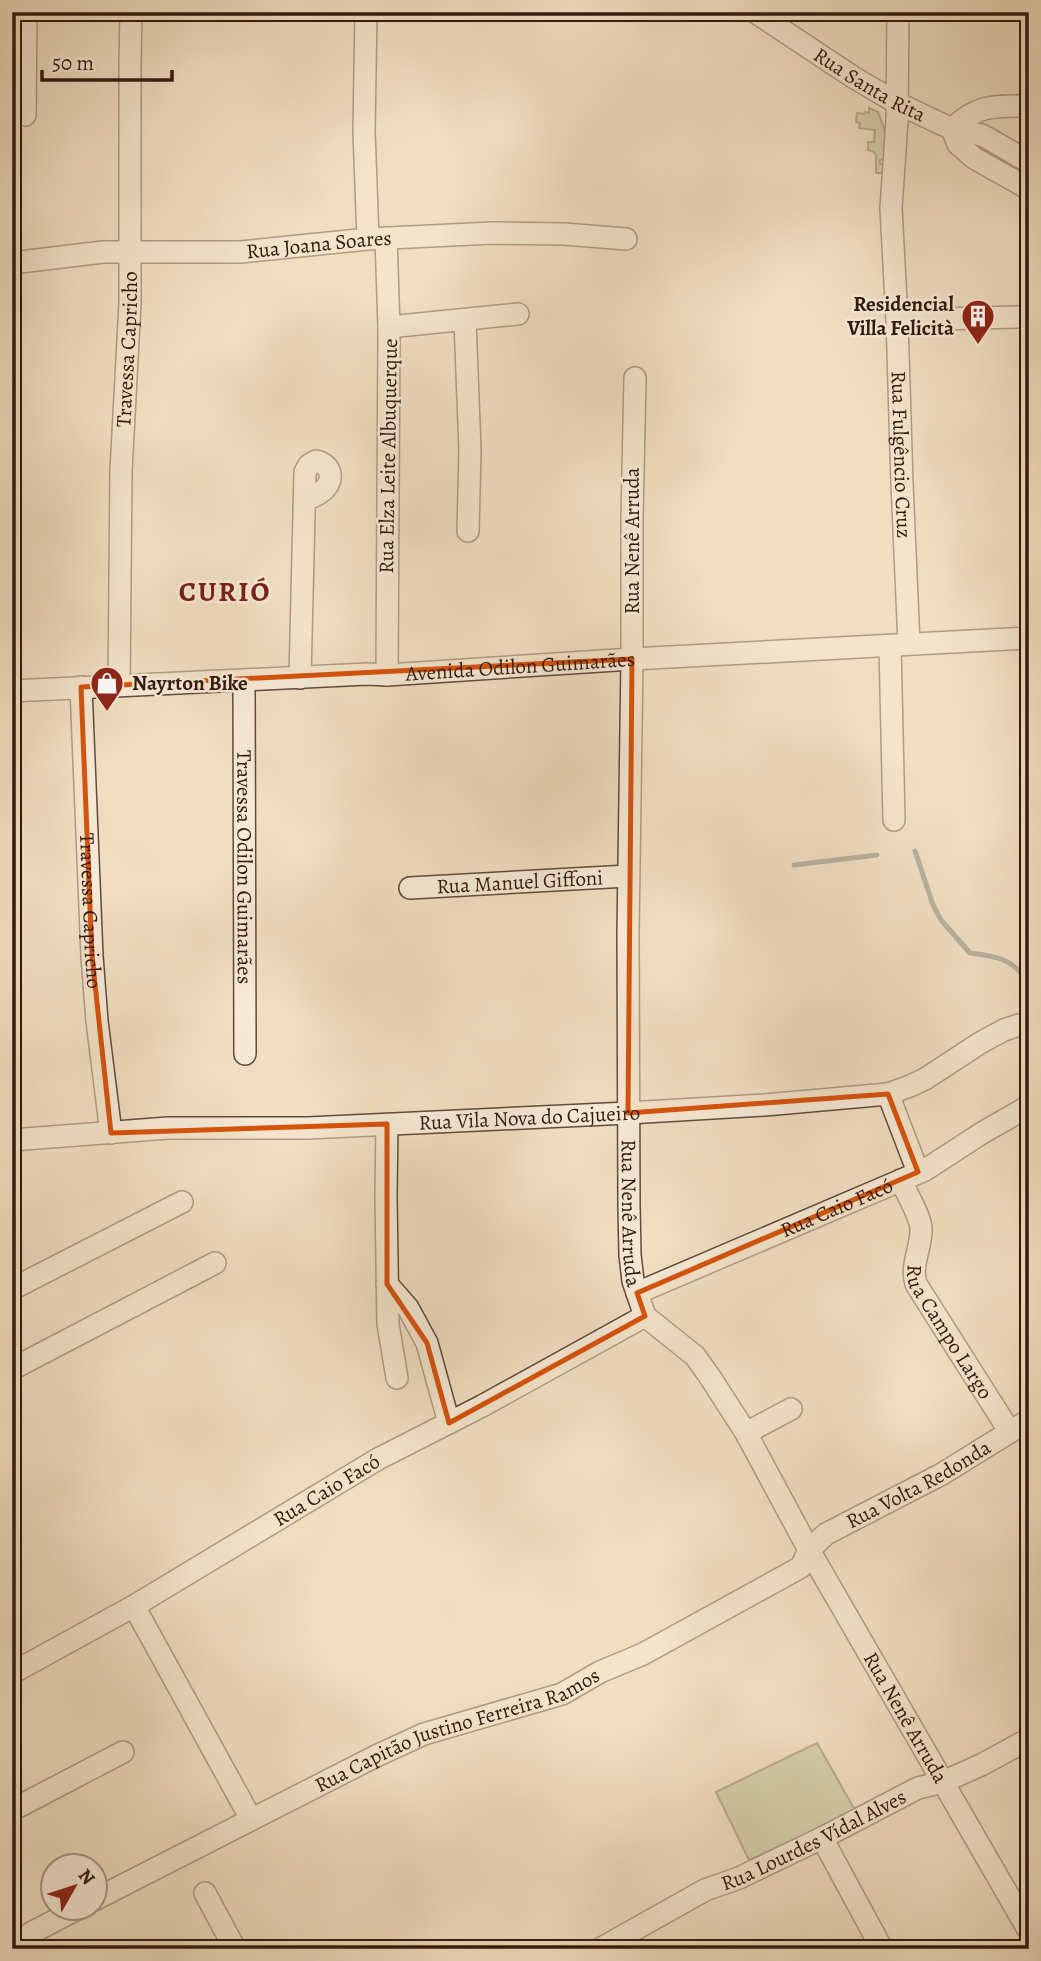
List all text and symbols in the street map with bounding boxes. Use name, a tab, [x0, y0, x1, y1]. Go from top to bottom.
scale bar	[42, 38, 172, 82]
street label: Rua Santa Rita	[808, 41, 930, 129]
text: 50 m	[52, 49, 94, 77]
street label: Rua Joana Soares	[245, 224, 392, 265]
street label: Travessa Capricho	[109, 271, 144, 428]
place label: Residencial Villa Felicità	[846, 290, 955, 342]
building icon: Residencial Villa Felicità	[959, 297, 997, 346]
street label: Rua Elza Leite Albuquerque	[372, 338, 404, 574]
street label: Rua Fulgêncio Cruz	[885, 370, 918, 539]
street label: Rua Nenê Arruda	[618, 467, 646, 615]
district label: CURIÓ	[179, 573, 271, 611]
street label: Avenida Odilon Guimarães	[404, 645, 636, 688]
shop icon: Nayrton Bike	[88, 664, 126, 713]
place label: Nayrton Bike	[132, 669, 248, 697]
street label: Travessa Odilon Guimarães	[230, 750, 259, 984]
street label: Travessa Capricho	[73, 832, 108, 990]
street label: Rua Manuel Giffoni	[436, 863, 604, 901]
street label: Rua Vila Nova do Cajueiro	[418, 1098, 641, 1137]
street label: Rua Nenê Arruda	[615, 1139, 648, 1291]
street label: Rua Caio Facó	[776, 1171, 897, 1244]
street label: Rua Campo Largo	[900, 1264, 999, 1404]
street label: Rua Volta Redonda	[841, 1433, 996, 1535]
street label: Rua Caio Facó	[268, 1447, 385, 1533]
street label: Rua Nenê Arruda	[857, 1647, 955, 1788]
street label: Rua Capitão Justino Ferreira Ramos	[310, 1661, 605, 1799]
street label: Rua Lourdes Vídal Alves	[717, 1783, 911, 1897]
north arrow	[38, 1853, 108, 1923]
text: N	[72, 1863, 101, 1891]

